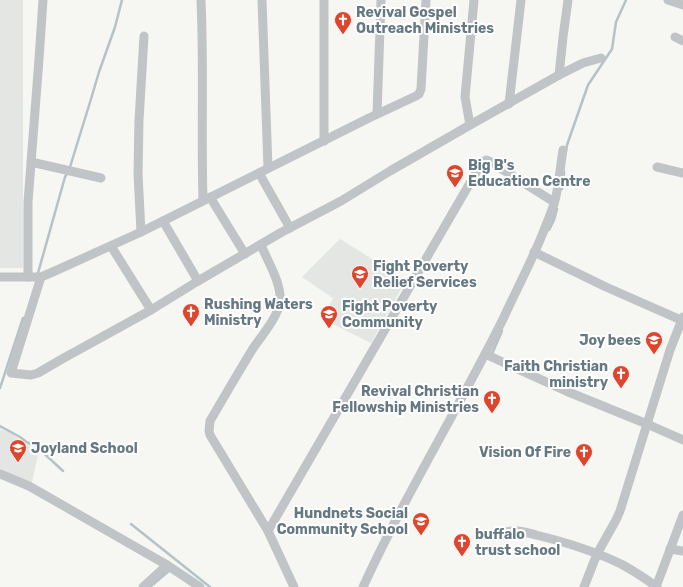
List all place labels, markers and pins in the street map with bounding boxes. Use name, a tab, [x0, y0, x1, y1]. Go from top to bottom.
place label: Revival Gospel Outreach Ministries	[356, 4, 494, 37]
church icon: Revival Gospel Outreach Ministries	[333, 10, 353, 35]
place label: Big B's Education Centre	[468, 157, 590, 190]
school or university icon: Big B's Education Centre	[445, 163, 465, 188]
place label: Fight Poverty Relief Services	[373, 258, 477, 291]
school or university icon: Fight Poverty Relief Services	[350, 264, 370, 289]
place label: Rushing Waters Ministry	[204, 296, 313, 329]
place label: Fight Poverty Community	[342, 298, 438, 331]
church icon: Rushing Waters Ministry	[181, 302, 201, 327]
school or university icon: Fight Poverty Community	[319, 304, 339, 329]
school or university icon: Joy bees	[644, 330, 664, 355]
place label: Joy bees	[579, 332, 641, 349]
place label: Faith Christian ministry	[504, 358, 609, 391]
church icon: Faith Christian ministry	[611, 364, 631, 389]
place label: Revival Christian Fellowship Ministries	[332, 383, 479, 416]
church icon: Revival Christian Fellowship Ministries	[482, 389, 502, 414]
school or university icon: Joyland School	[8, 438, 28, 463]
place label: Joyland School	[31, 440, 138, 457]
church icon: Vision Of Fire	[574, 442, 594, 467]
place label: Vision Of Fire	[479, 444, 571, 461]
place label: Hundnets Social Community School	[277, 505, 408, 538]
school or university icon: Hundnets Social Community School	[411, 511, 431, 536]
place label: buffalo trust school	[475, 526, 560, 559]
church icon: buffalo trust school	[452, 532, 472, 557]

